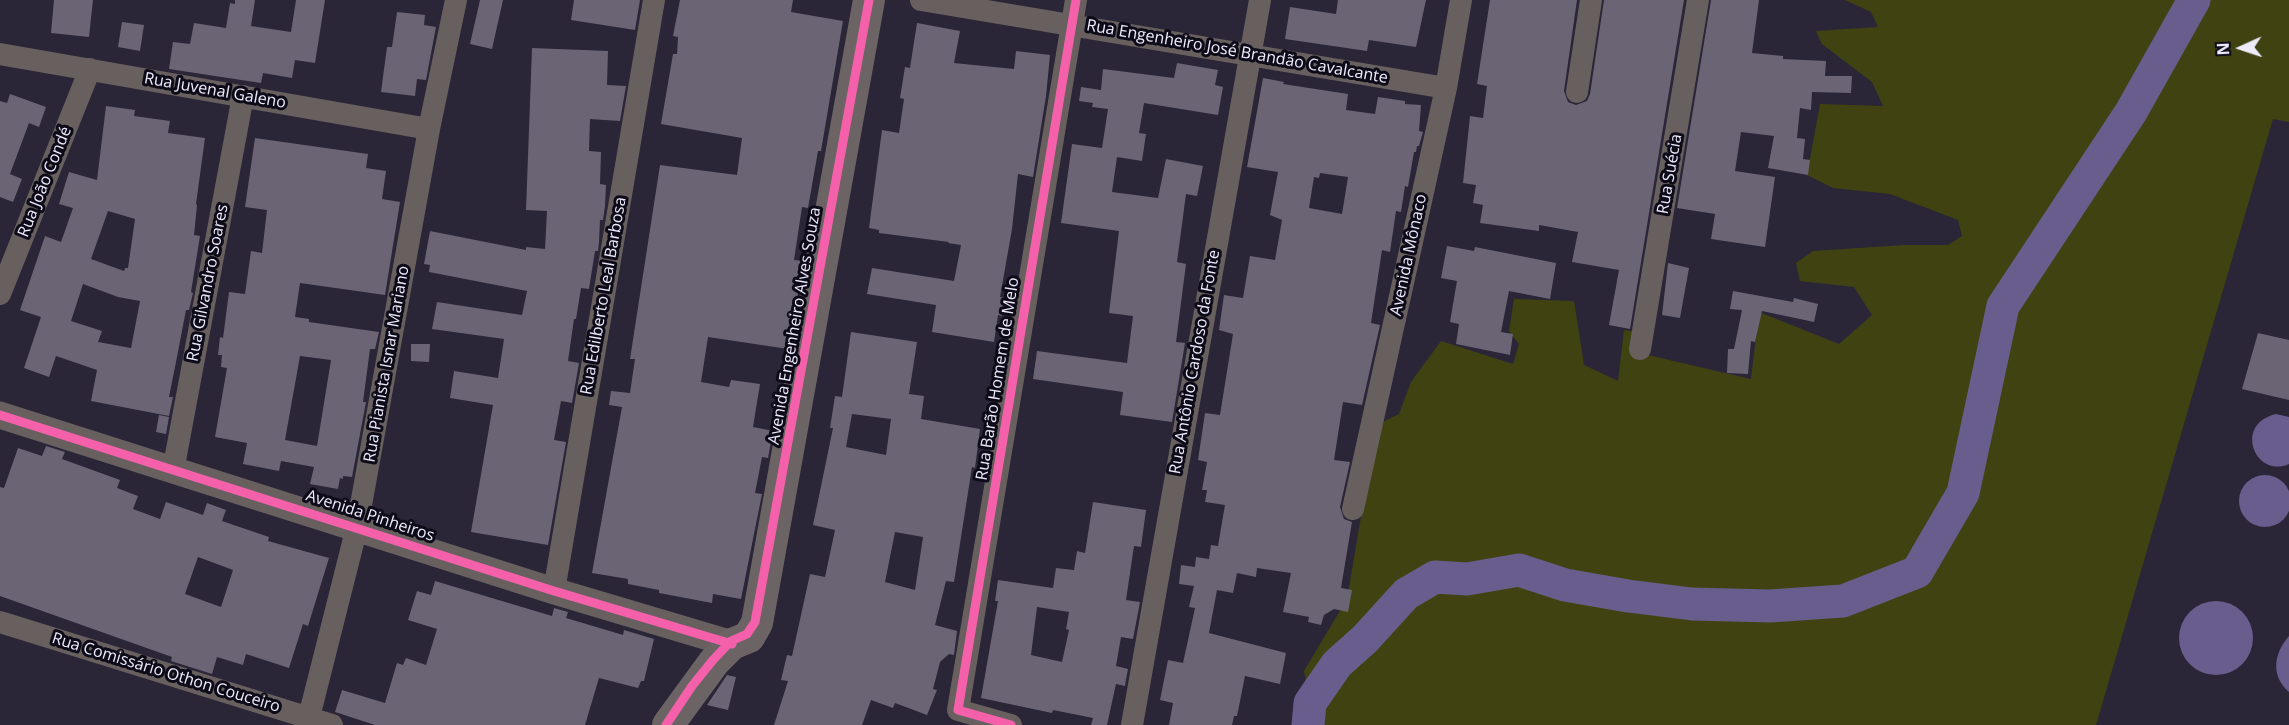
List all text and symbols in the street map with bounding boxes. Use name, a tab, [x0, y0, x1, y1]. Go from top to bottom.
street label: Rua Engenheiro José Brandão Cavalcante	[1085, 16, 1389, 88]
north arrow	[2211, 18, 2271, 78]
text: N	[2212, 42, 2234, 56]
street label: Rua Juvenal Galeno	[143, 69, 287, 113]
street label: Rua João Condé	[14, 124, 76, 240]
street label: Rua Suécia	[1654, 132, 1686, 216]
street label: Avenida Mônaco	[1387, 192, 1431, 318]
street label: Rua Edilberto Leal Barbosa	[577, 196, 631, 396]
street label: Rua Gilvandro Soares	[183, 203, 233, 363]
street label: Avenida Engenheiro Alves Souza	[765, 206, 825, 446]
street label: Rua Antônio Cardoso da Fonte	[1166, 248, 1224, 476]
street label: Rua Pianista Isnar Mariano	[360, 264, 414, 464]
street label: Rua Barão Homem de Melo	[972, 276, 1024, 482]
street label: Avenida Pinheiros	[303, 486, 437, 546]
street label: Rua Comissário Othon Couceiro	[50, 629, 282, 717]

